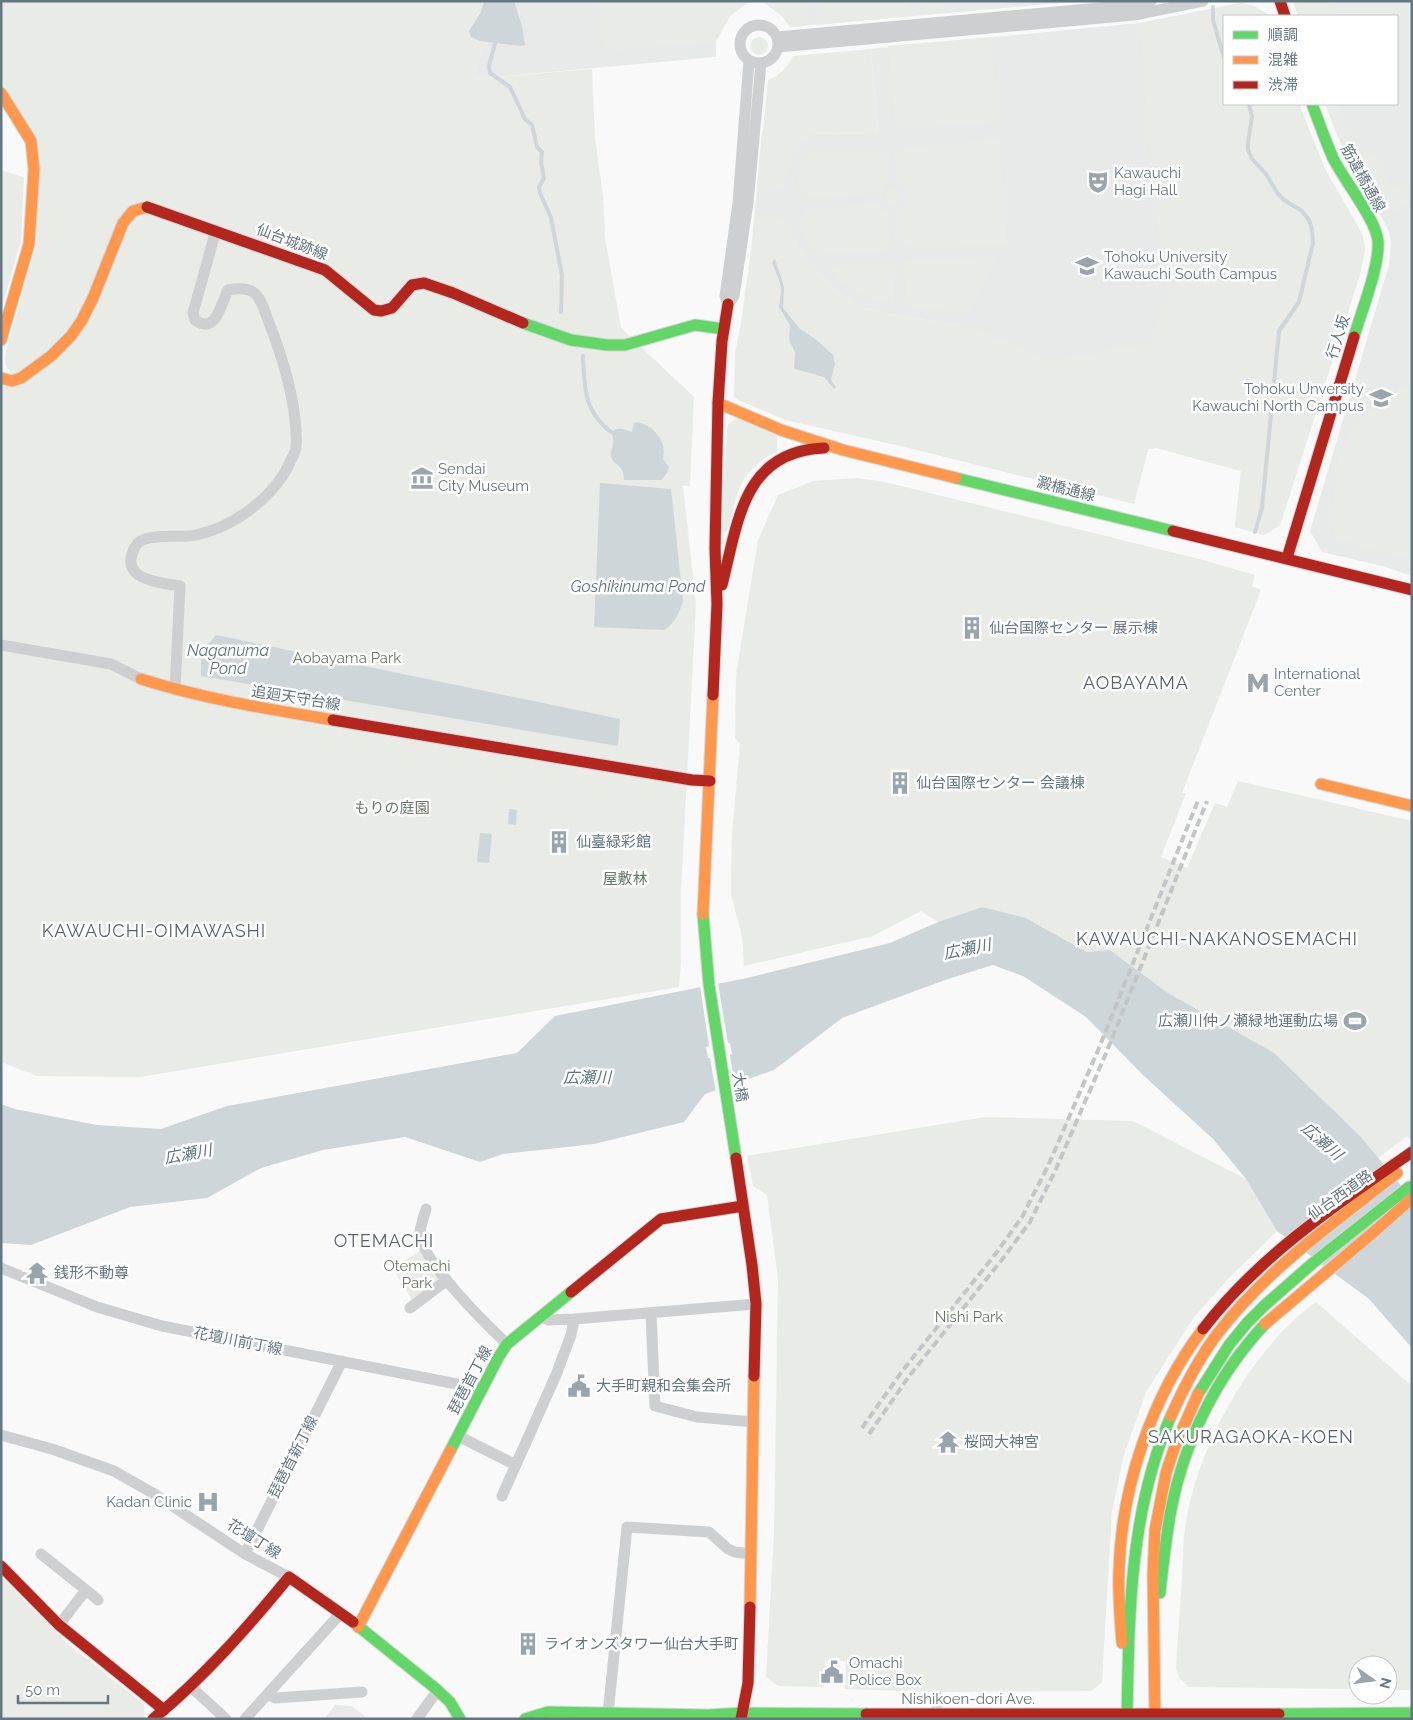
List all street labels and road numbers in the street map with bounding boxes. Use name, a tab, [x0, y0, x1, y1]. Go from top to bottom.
street label: 筋違橋通線	[1337, 141, 1389, 215]
street label: 仙台城跡線	[254, 220, 330, 264]
street label: 行人坂	[1323, 313, 1353, 361]
street label: 澱橋通線	[1035, 473, 1097, 505]
street label: 追廻天守台線	[250, 682, 342, 714]
street label: 大橋	[729, 1071, 751, 1103]
street label: 仙台西道路	[1304, 1166, 1376, 1224]
street label: 花壇川前丁線	[192, 1324, 284, 1358]
street label: 琵琶首丁線	[444, 1343, 496, 1417]
street label: 琵琶首新丁線	[265, 1413, 321, 1501]
street label: 花壇丁線	[224, 1515, 284, 1563]
street label: Nishikoen-dori Ave.	[901, 1690, 1035, 1708]

